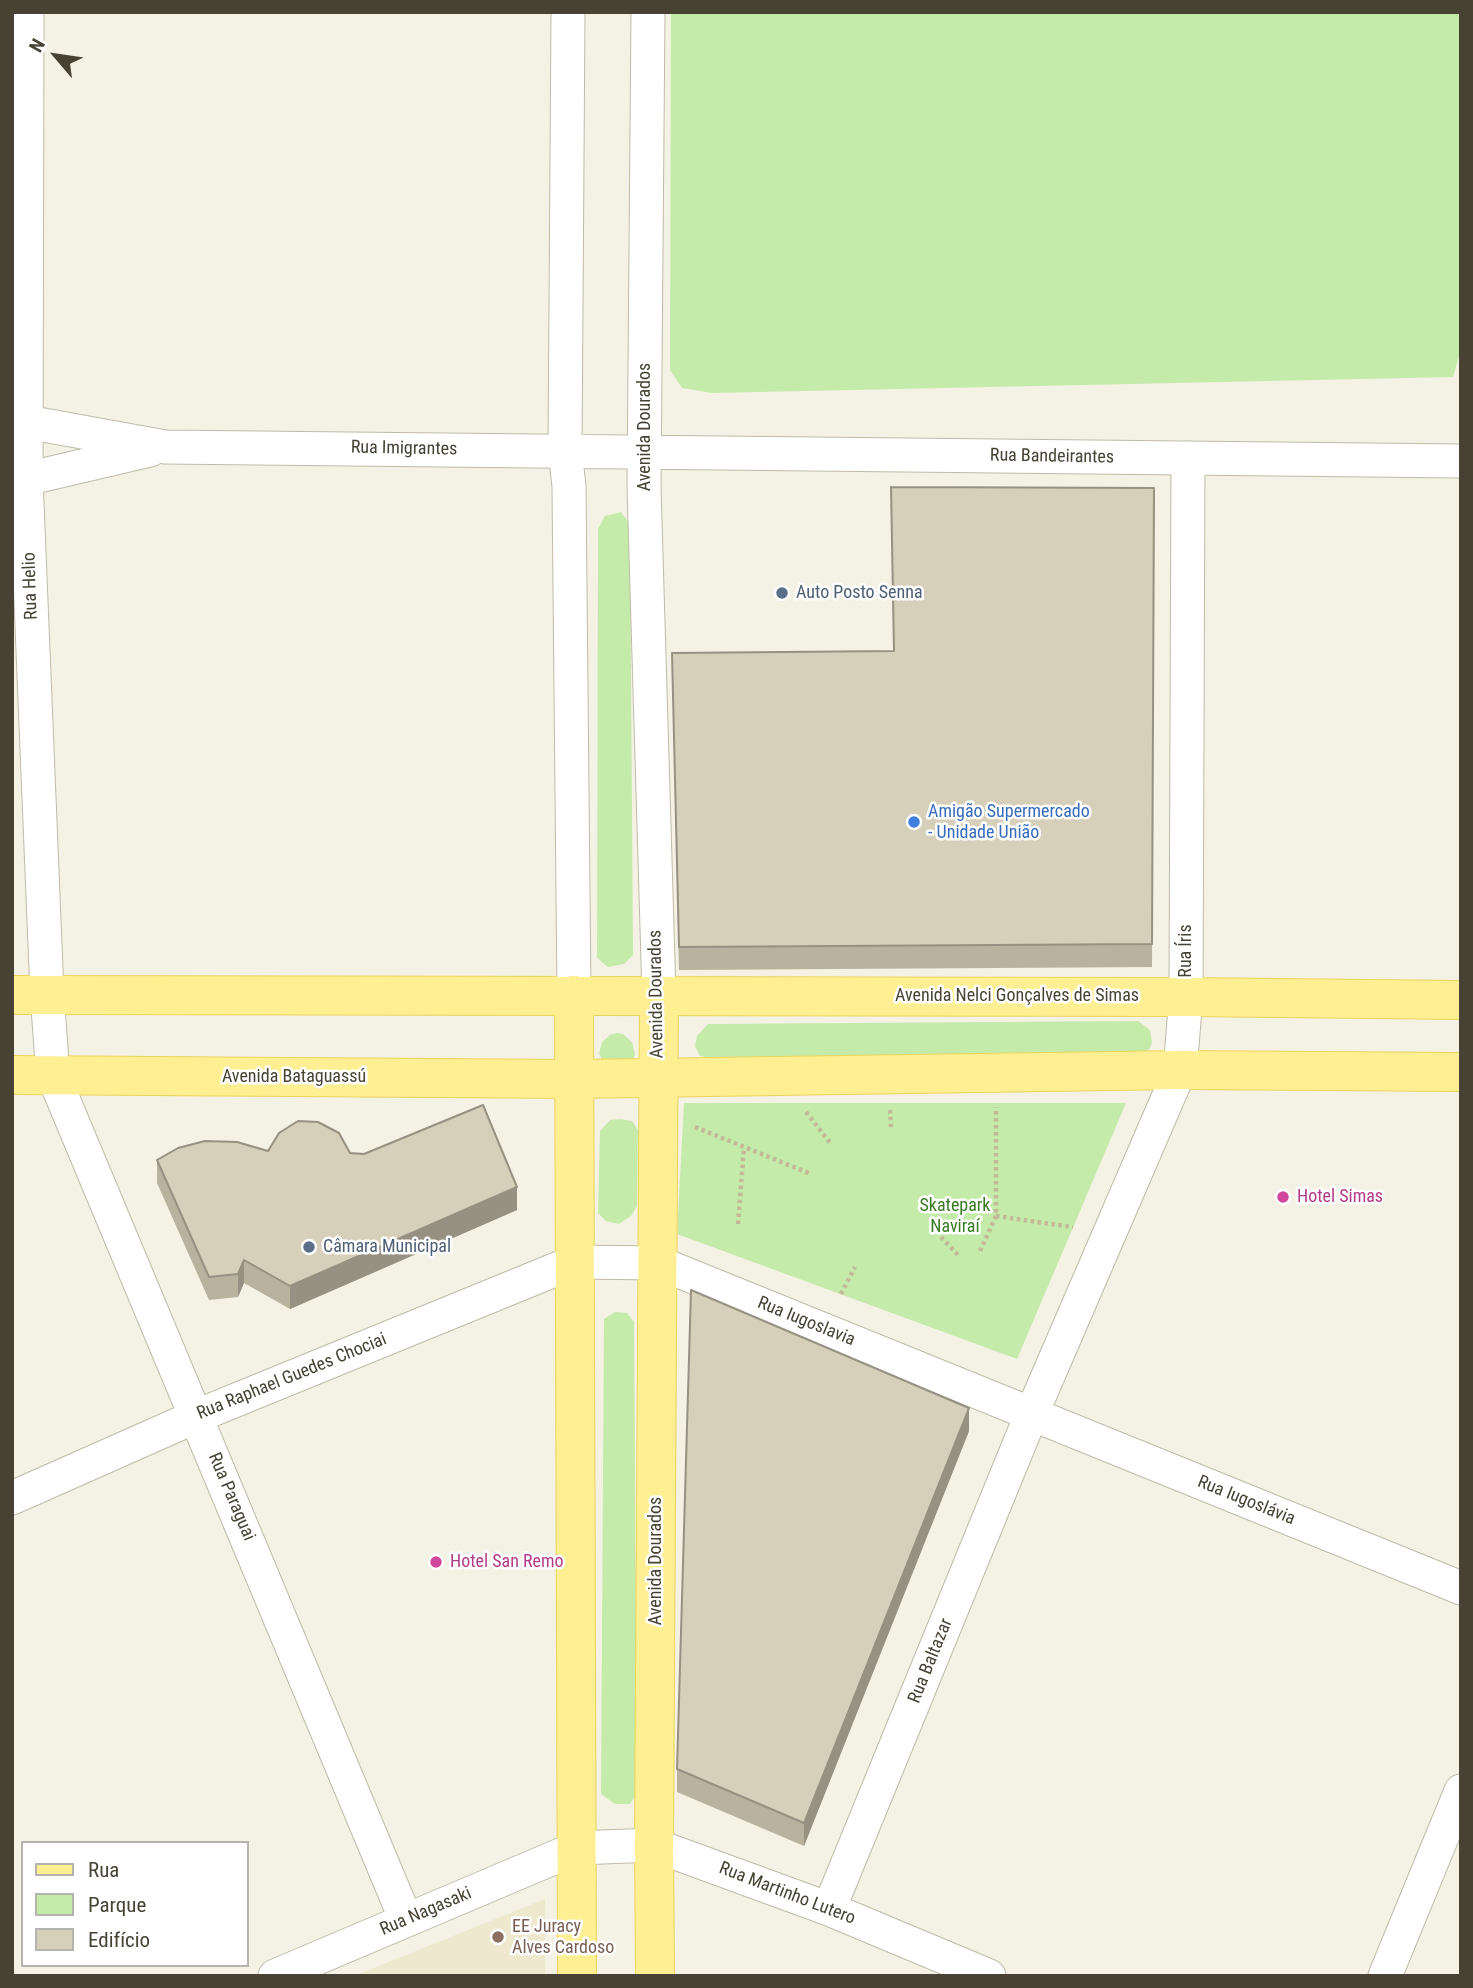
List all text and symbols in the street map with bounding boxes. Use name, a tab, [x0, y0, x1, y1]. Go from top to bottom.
north arrow	[21, 21, 91, 91]
text: N	[24, 35, 50, 56]
street label: Avenida Dourados	[634, 363, 656, 491]
street label: Rua Imigrantes	[351, 437, 457, 461]
street label: Rua Bandeirantes	[990, 445, 1114, 469]
street label: Rua Helio	[19, 552, 43, 620]
place label: Auto Posto Senna	[796, 582, 923, 604]
marker: Auto Posto Senna	[774, 585, 790, 601]
place label: Amigão Supermercado - Unidade União	[928, 801, 1090, 844]
marker: Amigão Supermercado - Unidade União	[906, 814, 922, 830]
street label: Rua Íris	[1175, 924, 1197, 978]
street label: Avenida Dourados	[645, 930, 669, 1058]
street label: Avenida Nelci Gonçalves de Simas	[895, 985, 1139, 1007]
street label: Avenida Bataguassú	[222, 1066, 366, 1088]
place label: Hotel Simas	[1297, 1186, 1383, 1208]
marker: Hotel Simas	[1275, 1189, 1291, 1205]
park label: Skatepark Naviraí	[920, 1195, 990, 1238]
place label: Câmara Municipal	[323, 1236, 451, 1258]
marker: Câmara Municipal	[301, 1239, 317, 1255]
street label: Rua Iugoslavia	[754, 1293, 858, 1351]
street label: Rua Raphael Guedes Chociai	[194, 1329, 390, 1425]
street label: Rua Paraguai	[203, 1450, 259, 1544]
street label: Rua Iugoslávia	[1194, 1472, 1298, 1530]
street label: Avenida Dourados	[645, 1497, 667, 1625]
place label: Hotel San Remo	[450, 1551, 564, 1573]
marker: Hotel San Remo	[428, 1554, 444, 1570]
street label: Rua Baltazar	[904, 1615, 958, 1707]
legend	[21, 1841, 248, 1967]
text: Rua	[88, 1858, 119, 1882]
street label: Rua Martinho Lutero	[716, 1858, 858, 1930]
street label: Rua Nagasaki	[377, 1883, 475, 1941]
text: Parque	[88, 1893, 146, 1917]
place label: EE Juracy Alves Cardoso	[512, 1916, 614, 1958]
text: Edifício	[88, 1928, 150, 1952]
marker: EE Juracy Alves Cardoso	[490, 1929, 506, 1945]

